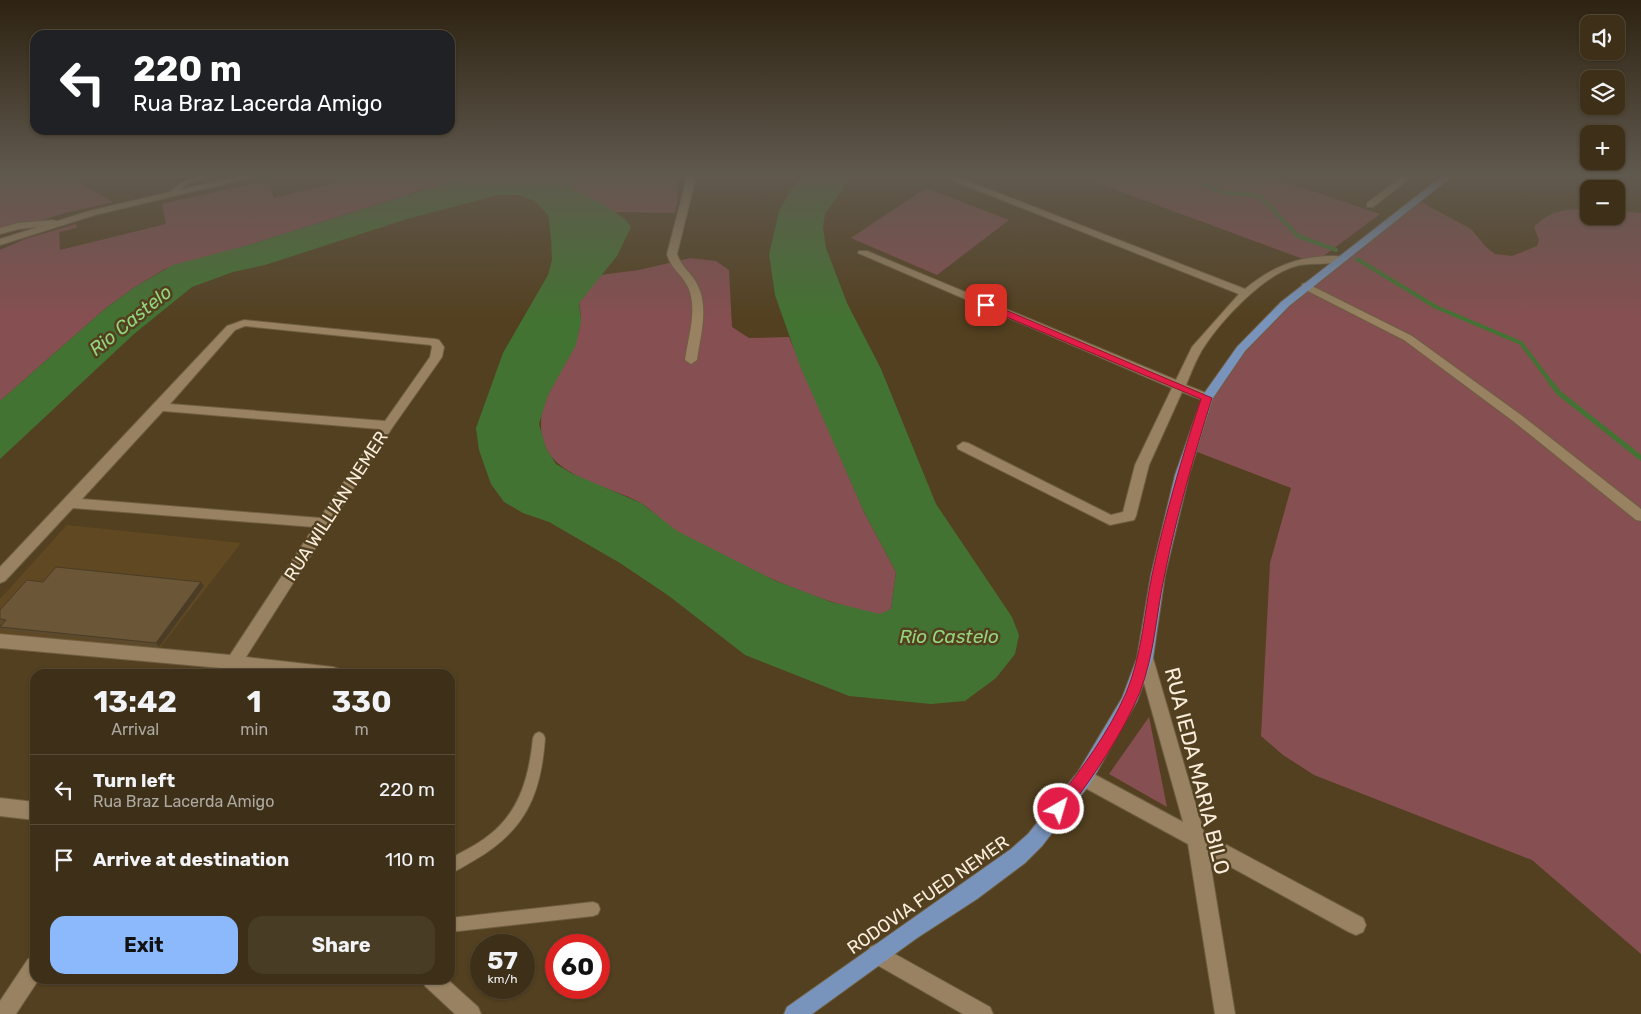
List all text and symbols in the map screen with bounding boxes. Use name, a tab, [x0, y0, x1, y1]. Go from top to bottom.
map controls	[1580, 15, 1625, 225]
button: sound	[1580, 15, 1625, 60]
text: 220 m	[133, 48, 242, 90]
icon: left	[50, 50, 115, 115]
button: layers	[1580, 70, 1625, 115]
text: Rua Braz Lacerda Amigo	[133, 90, 382, 117]
button: +	[1580, 125, 1625, 170]
button: −	[1580, 180, 1625, 225]
water label: Rio Castelo	[84, 280, 176, 361]
pin	[965, 284, 1007, 326]
icon: arrive	[972, 291, 1000, 319]
street label: RUA WILLIAN NEMER	[279, 427, 393, 585]
water label: Rio Castelo	[899, 625, 999, 648]
street label: RUA IEDA MARIA BILO	[1160, 665, 1235, 877]
text: 13:42	[93, 684, 177, 720]
text: 1	[247, 684, 262, 720]
text: 330	[332, 684, 392, 720]
text: Arrival	[111, 720, 159, 739]
text: min	[240, 720, 268, 739]
text: m	[354, 720, 369, 739]
text: Turn left	[93, 769, 175, 792]
icon: left	[50, 776, 78, 804]
text: 220 m	[379, 778, 435, 801]
position arrow	[1032, 782, 1084, 834]
text: Rua Braz Lacerda Amigo	[93, 792, 274, 811]
street label: RODOVIA FUED NEMER	[843, 831, 1013, 959]
icon: arrive	[50, 846, 78, 874]
text: Arrive at destination	[93, 848, 289, 871]
text: 110 m	[385, 848, 435, 871]
button: Exit	[50, 916, 238, 974]
button: Share	[248, 916, 435, 974]
speed limit sign: 60	[545, 934, 610, 999]
text: 57	[487, 946, 518, 975]
text: km/h	[488, 972, 517, 986]

